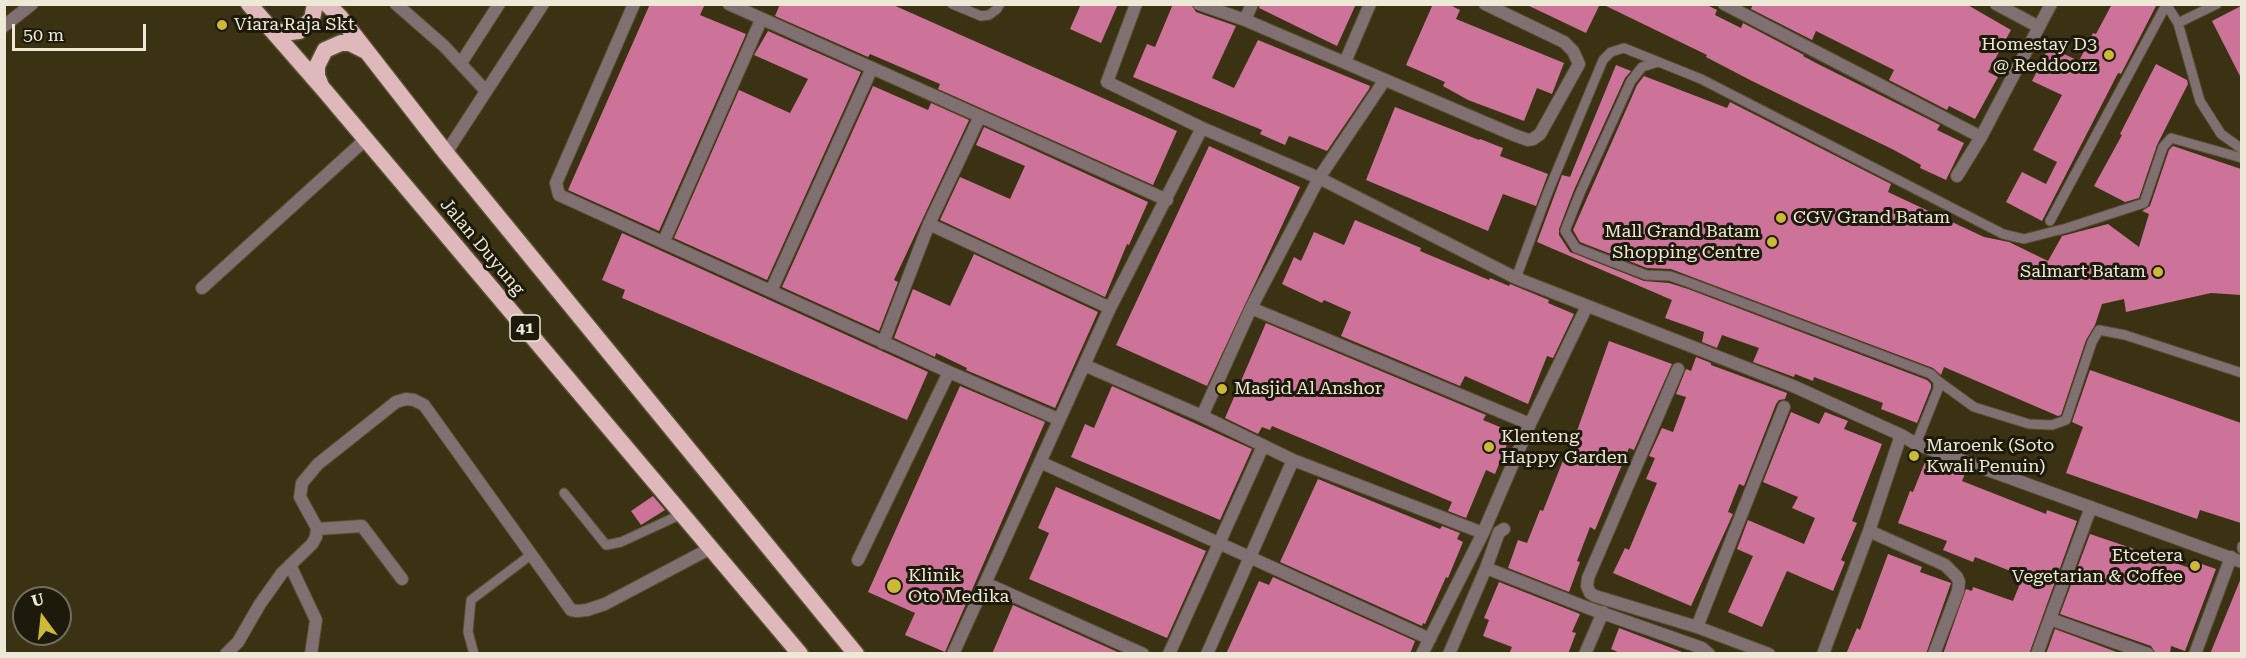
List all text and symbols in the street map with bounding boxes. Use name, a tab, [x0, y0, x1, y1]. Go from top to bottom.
scale bar	[15, 12, 148, 50]
place label: Viara Raja Skt	[234, 14, 355, 36]
marker: Viara Raja Skt	[215, 18, 229, 32]
text: 50 m	[23, 24, 64, 45]
place label: Homestay D3 @ Reddoorz	[1981, 34, 2097, 76]
marker: Homestay D3 @ Reddoorz	[2102, 48, 2116, 62]
street label: Jalan Duyung	[435, 194, 529, 300]
place label: CGV Grand Batam	[1793, 207, 1950, 229]
marker: CGV Grand Batam	[1774, 211, 1788, 225]
place label: Mall Grand Batam Shopping Centre	[1604, 221, 1760, 264]
marker: Mall Grand Batam Shopping Centre	[1765, 235, 1779, 249]
place label: Salmart Batam	[2020, 261, 2146, 283]
marker: Salmart Batam	[2151, 265, 2165, 279]
road number: 41	[510, 315, 540, 341]
place label: Masjid Al Anshor	[1234, 378, 1382, 400]
marker: Masjid Al Anshor	[1215, 382, 1229, 396]
place label: Klenteng Happy Garden	[1501, 426, 1628, 468]
place label: Maroenk (Soto Kwali Penuin)	[1926, 435, 2054, 478]
marker: Klenteng Happy Garden	[1482, 440, 1496, 454]
marker: Maroenk (Soto Kwali Penuin)	[1907, 449, 1921, 463]
place label: Etcetera Vegetarian & Coffee	[2012, 545, 2183, 588]
marker: Etcetera Vegetarian & Coffee	[2188, 559, 2202, 573]
place label: Klinik Oto Medika	[908, 565, 1009, 608]
marker: Klinik Oto Medika	[885, 577, 903, 595]
north arrow	[12, 586, 72, 646]
text: U	[29, 589, 46, 611]

